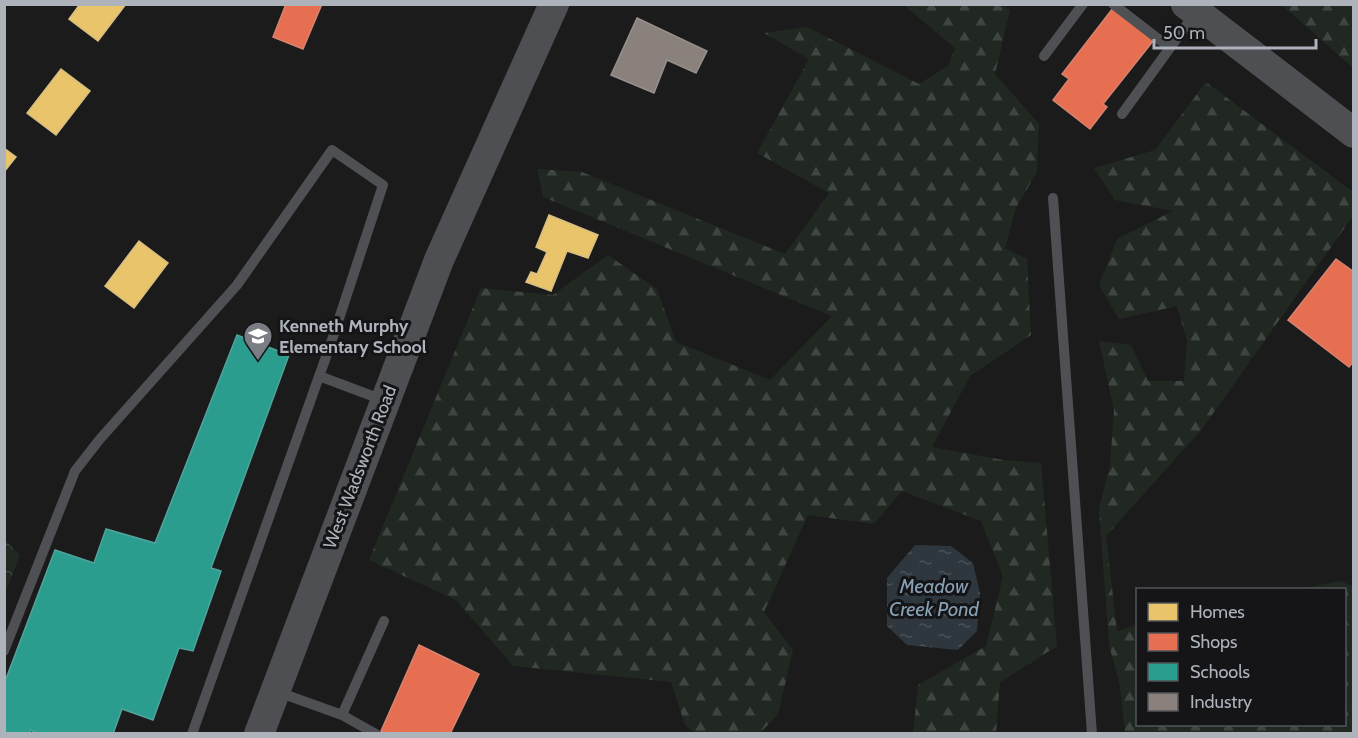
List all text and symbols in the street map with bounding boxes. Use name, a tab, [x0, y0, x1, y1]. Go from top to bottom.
scale bar	[1154, 12, 1316, 50]
text: 50 m	[1163, 22, 1205, 44]
place label: Kenneth Murphy Elementary School	[279, 315, 427, 358]
school or university icon: Kenneth Murphy Elementary School	[242, 320, 274, 362]
street label: West Wadsworth Road	[319, 382, 401, 552]
water label: Meadow Creek Pond	[889, 574, 979, 621]
legend	[1136, 588, 1346, 726]
text: Homes	[1190, 601, 1245, 623]
text: Shops	[1190, 631, 1238, 653]
text: Schools	[1190, 661, 1250, 683]
text: Industry	[1190, 691, 1252, 713]

